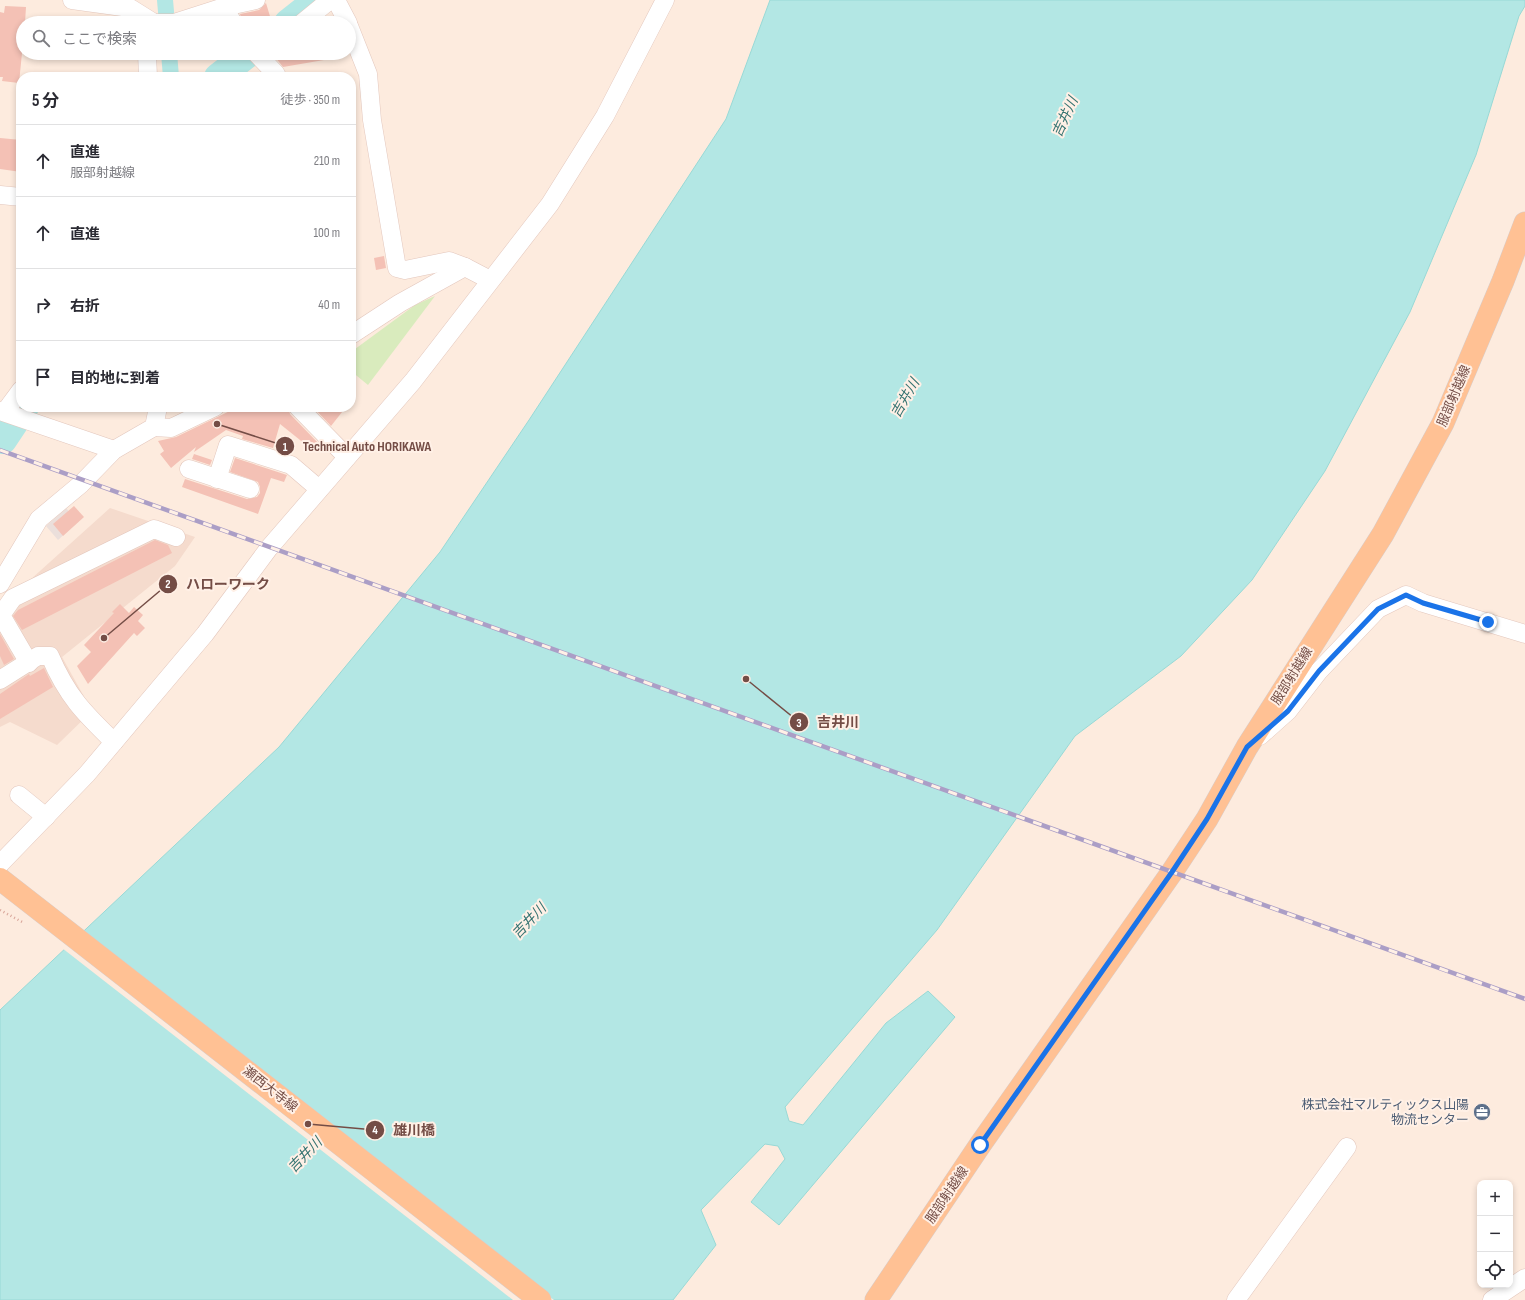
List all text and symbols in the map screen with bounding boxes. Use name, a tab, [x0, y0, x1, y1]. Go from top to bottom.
search box	[16, 16, 356, 60]
icon: search	[30, 27, 52, 49]
text: ここで検索	[62, 30, 137, 49]
text: 5 分	[32, 91, 59, 111]
text: 徒歩 · 350 m	[280, 92, 340, 108]
water label: 吉井川	[1048, 93, 1082, 140]
text: 直進	[70, 143, 100, 162]
icon: ahead	[32, 150, 54, 172]
text: 210 m	[314, 153, 340, 169]
text: 服部射越線	[70, 165, 135, 181]
icon: ahead	[32, 222, 54, 244]
text: 直進	[70, 225, 100, 244]
text: 100 m	[313, 225, 340, 241]
icon: right	[32, 294, 54, 316]
text: 右折	[70, 297, 100, 316]
text: 40 m	[318, 297, 340, 313]
street label: 服部射越線	[1434, 363, 1474, 429]
icon: arrive	[32, 366, 54, 388]
text: 目的地に到着	[70, 369, 160, 388]
water label: 吉井川	[887, 374, 924, 420]
callout: Technical Auto HORIKAWA	[275, 433, 440, 459]
text: Technical Auto HORIKAWA	[303, 438, 432, 455]
text: 1	[283, 440, 288, 455]
callout: ハローワーク	[158, 571, 278, 597]
text: ハローワーク	[186, 576, 270, 593]
text: 2	[165, 577, 171, 592]
route end	[1479, 613, 1497, 631]
street label: 服部射越線	[1268, 644, 1316, 708]
callout: 吉井川	[789, 709, 867, 735]
text: 吉井川	[817, 714, 859, 731]
text: 3	[796, 716, 802, 731]
water label: 吉井川	[508, 899, 551, 942]
street label: 瀬西大寺線	[239, 1063, 301, 1115]
place label: 株式会社マルティックス山陽 物流センター	[1301, 1097, 1469, 1128]
office icon: 株式会社マルティックス山陽 物流センター	[1472, 1102, 1492, 1122]
callout: 雄川橋	[365, 1117, 443, 1143]
text: 雄川橋	[393, 1122, 435, 1139]
text: 4	[372, 1123, 378, 1138]
water label: 吉井川	[284, 1133, 327, 1176]
route start	[971, 1136, 989, 1154]
street label: 服部射越線	[922, 1164, 972, 1226]
map controls	[1477, 1180, 1513, 1288]
button: +	[1477, 1180, 1513, 1216]
button: −	[1477, 1216, 1513, 1252]
button: locate	[1477, 1252, 1513, 1288]

